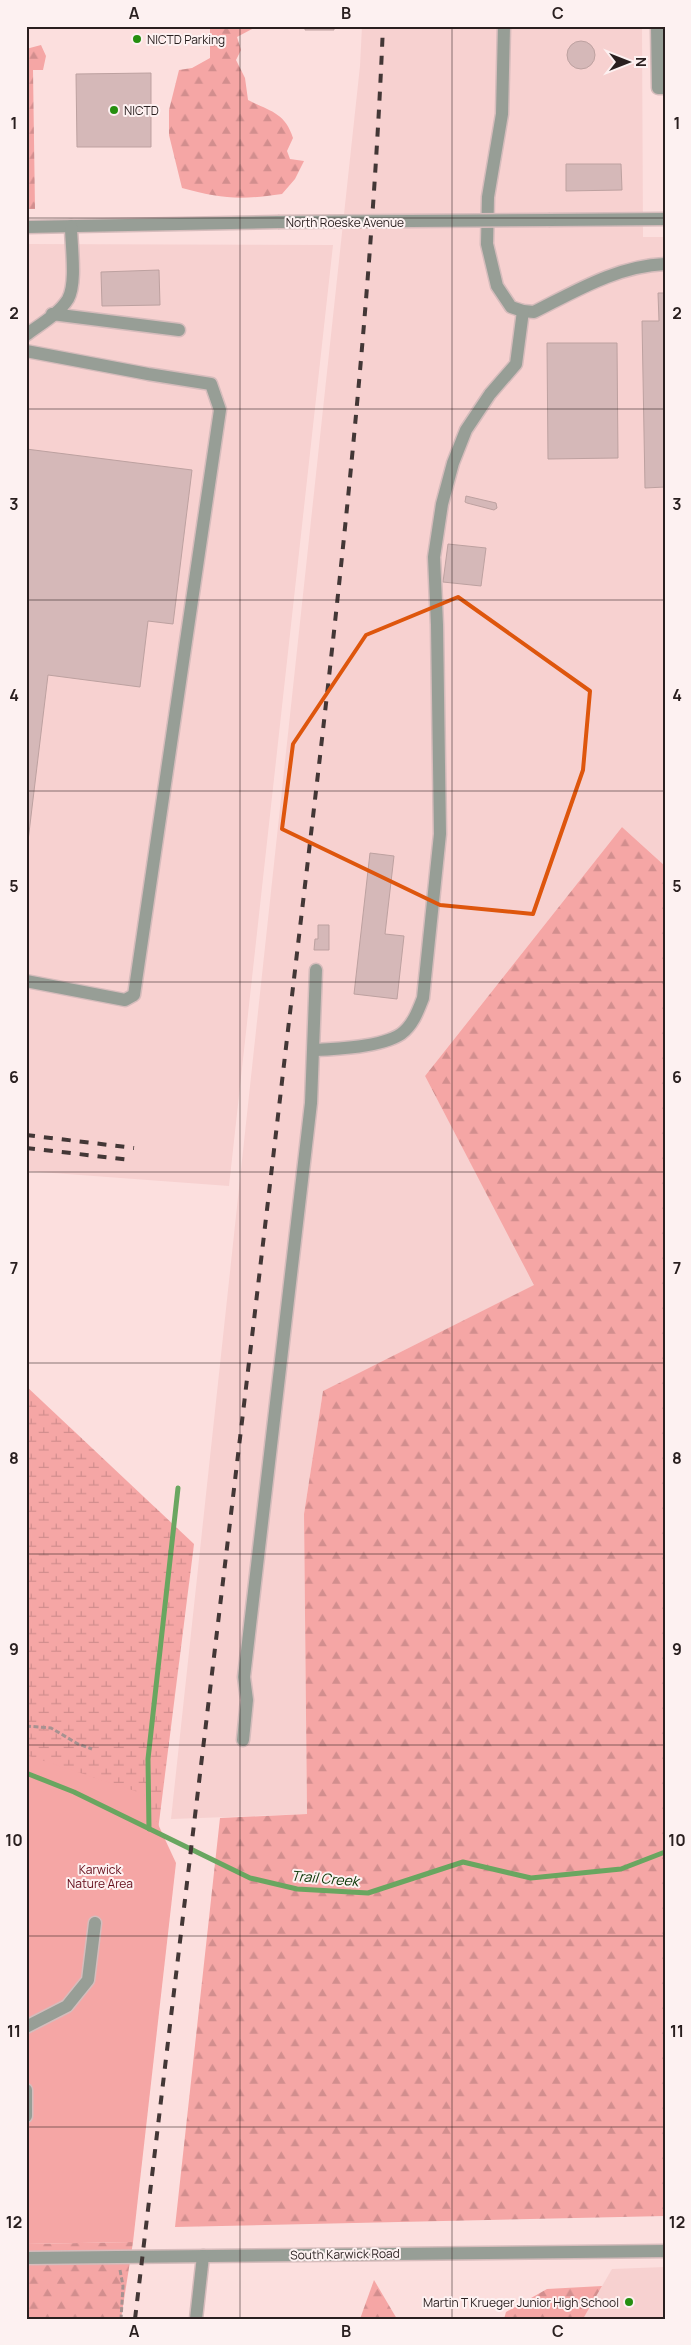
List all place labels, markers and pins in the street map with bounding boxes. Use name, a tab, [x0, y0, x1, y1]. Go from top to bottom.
place label: NICTD Parking	[147, 31, 225, 48]
marker: NICTD Parking	[131, 33, 143, 45]
place label: NICTD	[124, 102, 159, 119]
marker: NICTD	[108, 104, 120, 116]
place label: Martin T Krueger Junior High School	[423, 2294, 619, 2311]
marker: Martin T Krueger Junior High School	[623, 2296, 635, 2308]

